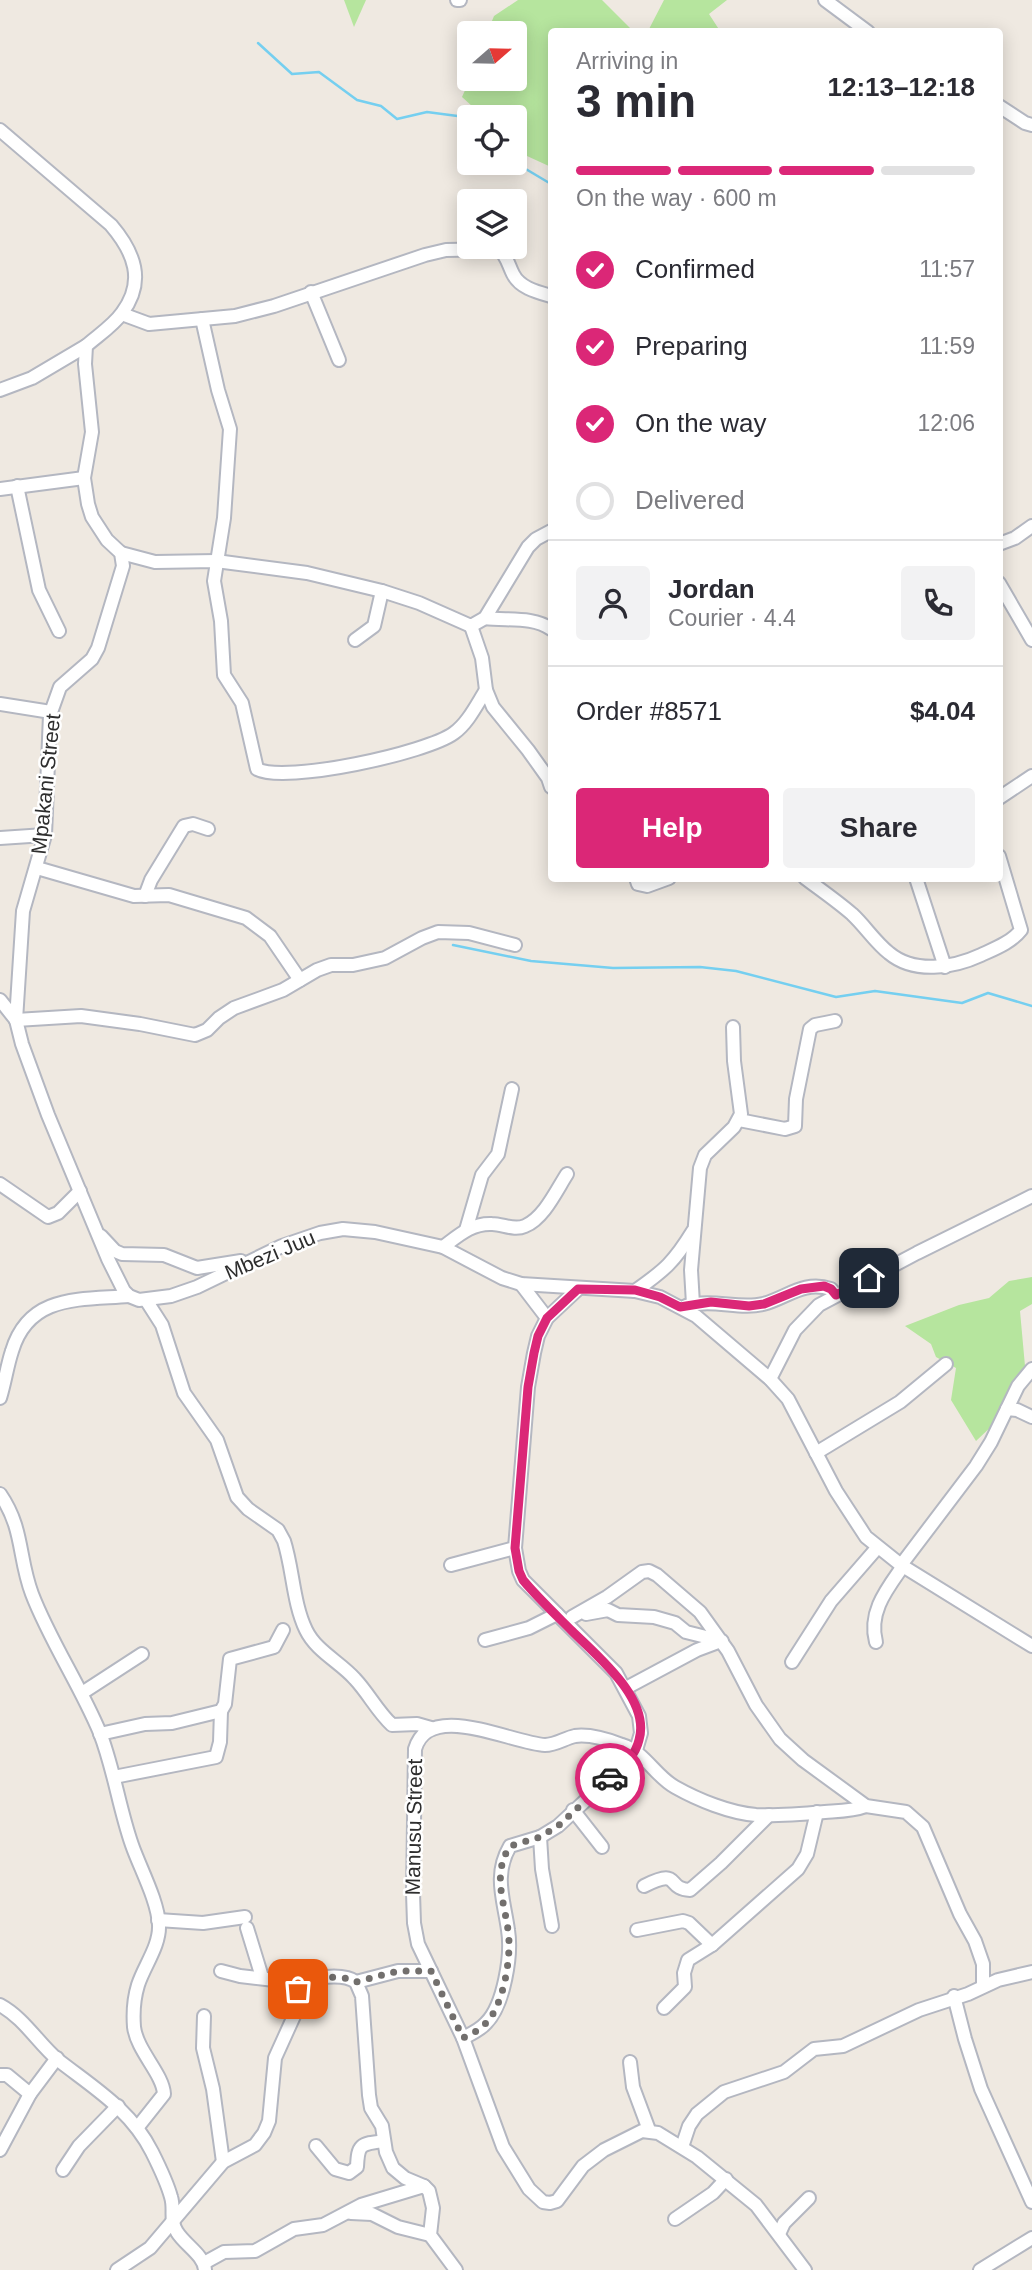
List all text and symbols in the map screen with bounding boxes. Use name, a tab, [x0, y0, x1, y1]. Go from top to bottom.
north arrow	[457, 21, 527, 91]
map controls	[457, 21, 527, 259]
text: Arriving in	[576, 48, 678, 74]
text: 12:13–12:18	[828, 72, 975, 102]
text: 3 min	[576, 75, 696, 127]
button: locate	[457, 105, 527, 175]
text: On the way · 600 m	[576, 185, 777, 211]
button: layers	[457, 189, 527, 259]
icon: check	[576, 251, 614, 289]
text: Confirmed	[635, 254, 755, 284]
text: 11:57	[919, 256, 975, 282]
icon: check	[576, 328, 614, 366]
text: Preparing	[635, 331, 748, 361]
text: 11:59	[919, 333, 975, 359]
icon: check	[576, 405, 614, 443]
text: On the way	[635, 408, 767, 438]
text: 12:06	[917, 410, 975, 436]
text: Delivered	[635, 485, 745, 515]
button: person	[576, 566, 650, 640]
button: phone	[901, 566, 975, 640]
text: Jordan	[668, 574, 755, 604]
text: Courier · 4.4	[668, 605, 796, 631]
text: Order #8571	[576, 696, 722, 726]
text: $4.04	[910, 696, 975, 726]
street label: Mpakani Street	[27, 712, 64, 855]
button: Help	[576, 788, 769, 868]
button: Share	[783, 788, 975, 868]
street label: Mbezi Juu	[221, 1225, 318, 1284]
pin	[839, 1248, 899, 1308]
icon: home	[850, 1259, 888, 1297]
courier	[575, 1743, 645, 1813]
street label: Manusu Street	[401, 1758, 426, 1895]
icon: car	[591, 1759, 629, 1797]
pin	[268, 1959, 328, 2019]
icon: bag	[279, 1970, 317, 2008]

